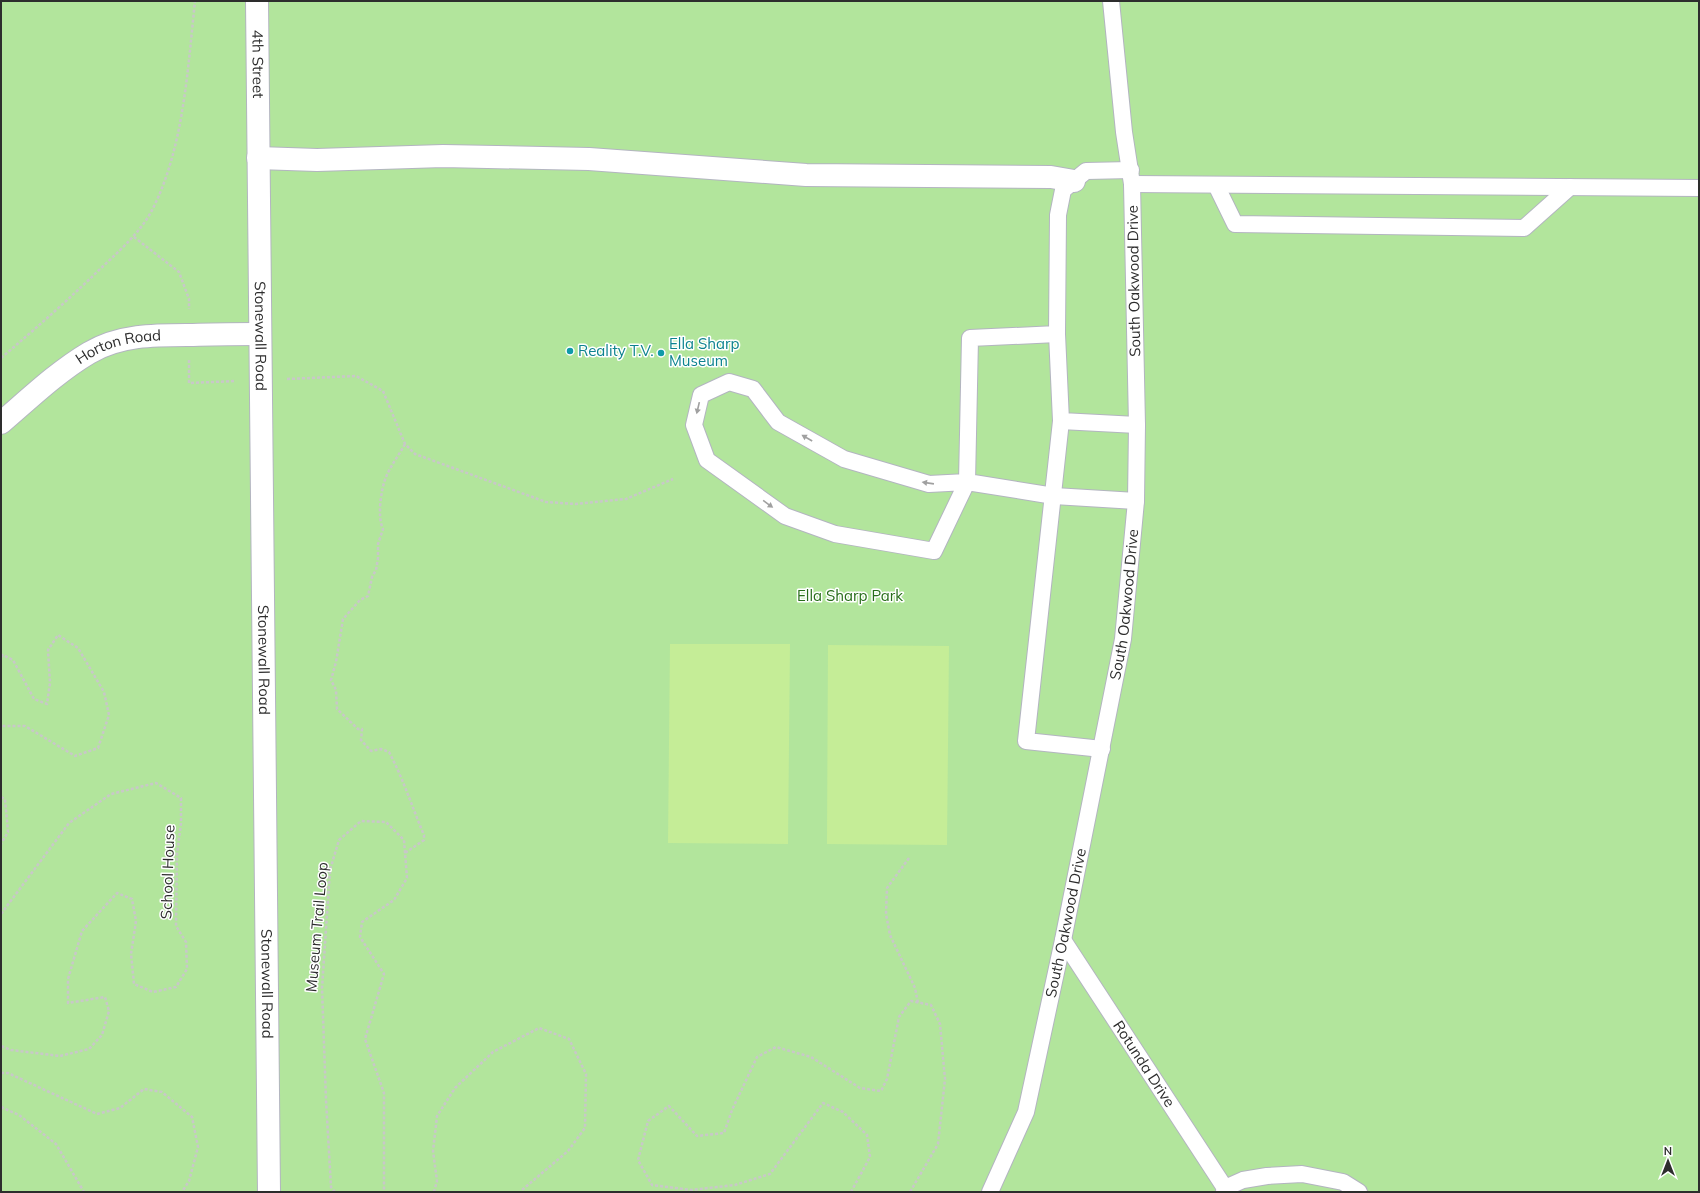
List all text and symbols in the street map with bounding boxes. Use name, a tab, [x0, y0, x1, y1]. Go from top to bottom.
street label: 4th Street	[248, 30, 268, 98]
street label: South Oakwood Drive	[1123, 205, 1144, 357]
street label: Stonewall Road	[251, 281, 271, 391]
street label: Horton Road	[72, 325, 162, 368]
place label: Ella Sharp Museum	[669, 334, 739, 370]
place label: Reality T.V.	[578, 341, 654, 360]
marker: Reality T.V.	[565, 346, 575, 356]
marker: Ella Sharp Museum	[656, 348, 666, 358]
one-way arrow	[694, 402, 700, 414]
one-way arrow	[801, 435, 813, 442]
one-way arrow	[922, 480, 934, 486]
one-way arrow	[763, 500, 773, 508]
street label: South Oakwood Drive	[1105, 528, 1142, 682]
park label: Ella Sharp Park	[797, 586, 903, 605]
street label: Stonewall Road	[254, 605, 274, 715]
street label: School House	[156, 824, 179, 920]
street label: South Oakwood Drive	[1041, 847, 1090, 999]
street label: Museum Trail Loop	[301, 861, 332, 993]
street label: Stonewall Road	[257, 929, 277, 1039]
street label: Rotunda Drive	[1109, 1017, 1180, 1111]
north arrow	[1648, 1141, 1688, 1181]
text: N	[1664, 1144, 1672, 1158]

